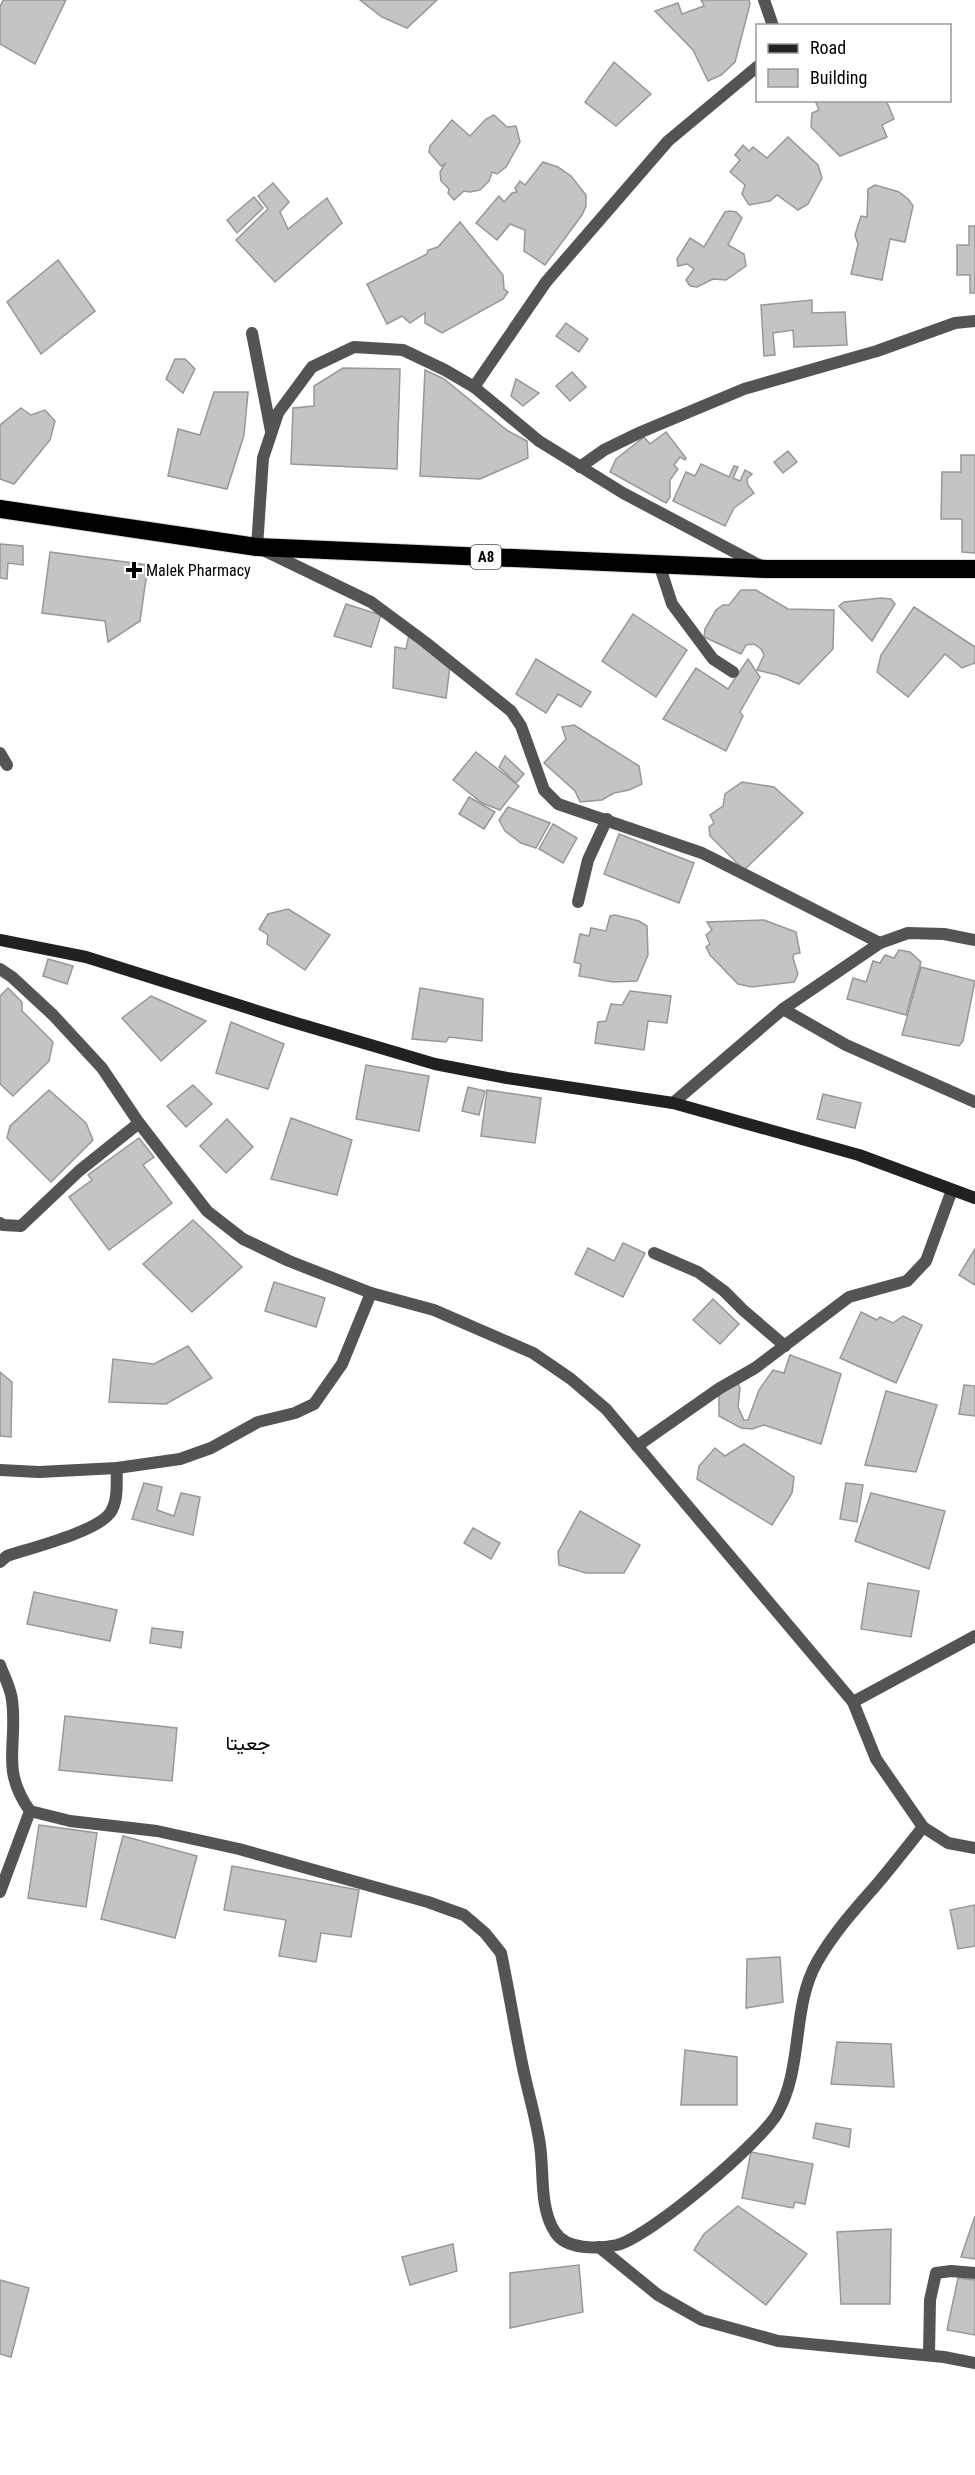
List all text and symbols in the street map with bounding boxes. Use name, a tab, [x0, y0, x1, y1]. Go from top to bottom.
legend	[756, 24, 951, 102]
text: Road	[810, 37, 846, 58]
text: Building	[810, 67, 867, 88]
road number: A8	[471, 545, 501, 569]
place label: Malek Pharmacy	[146, 561, 251, 580]
marker: Malek Pharmacy	[127, 563, 141, 577]
district label: جعيتا	[226, 1731, 271, 1755]

